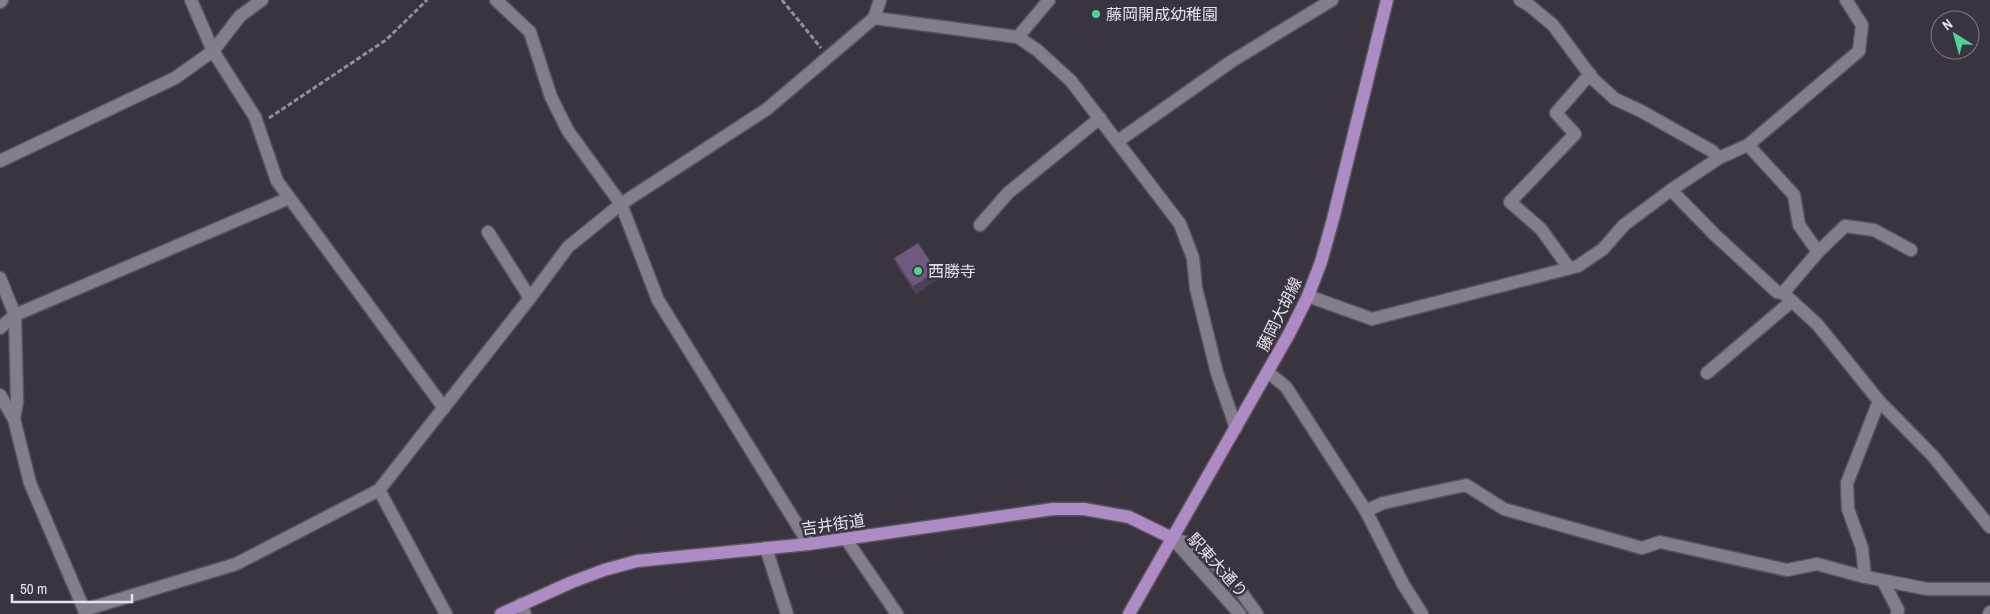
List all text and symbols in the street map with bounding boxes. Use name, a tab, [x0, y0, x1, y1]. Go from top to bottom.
place label: 藤岡開成幼稚園	[1106, 3, 1218, 25]
marker: 藤岡開成幼稚園	[1090, 8, 1102, 20]
north arrow	[1930, 10, 1980, 60]
text: N	[1938, 15, 1956, 34]
place label: 西勝寺	[928, 260, 976, 282]
marker: 西勝寺	[912, 265, 924, 277]
street label: 藤岡大胡線	[1252, 273, 1306, 355]
street label: 吉井街道	[800, 509, 866, 539]
street label: 駅東大通り	[1183, 528, 1253, 602]
scale bar	[12, 572, 132, 604]
text: 50 m	[20, 578, 47, 599]

